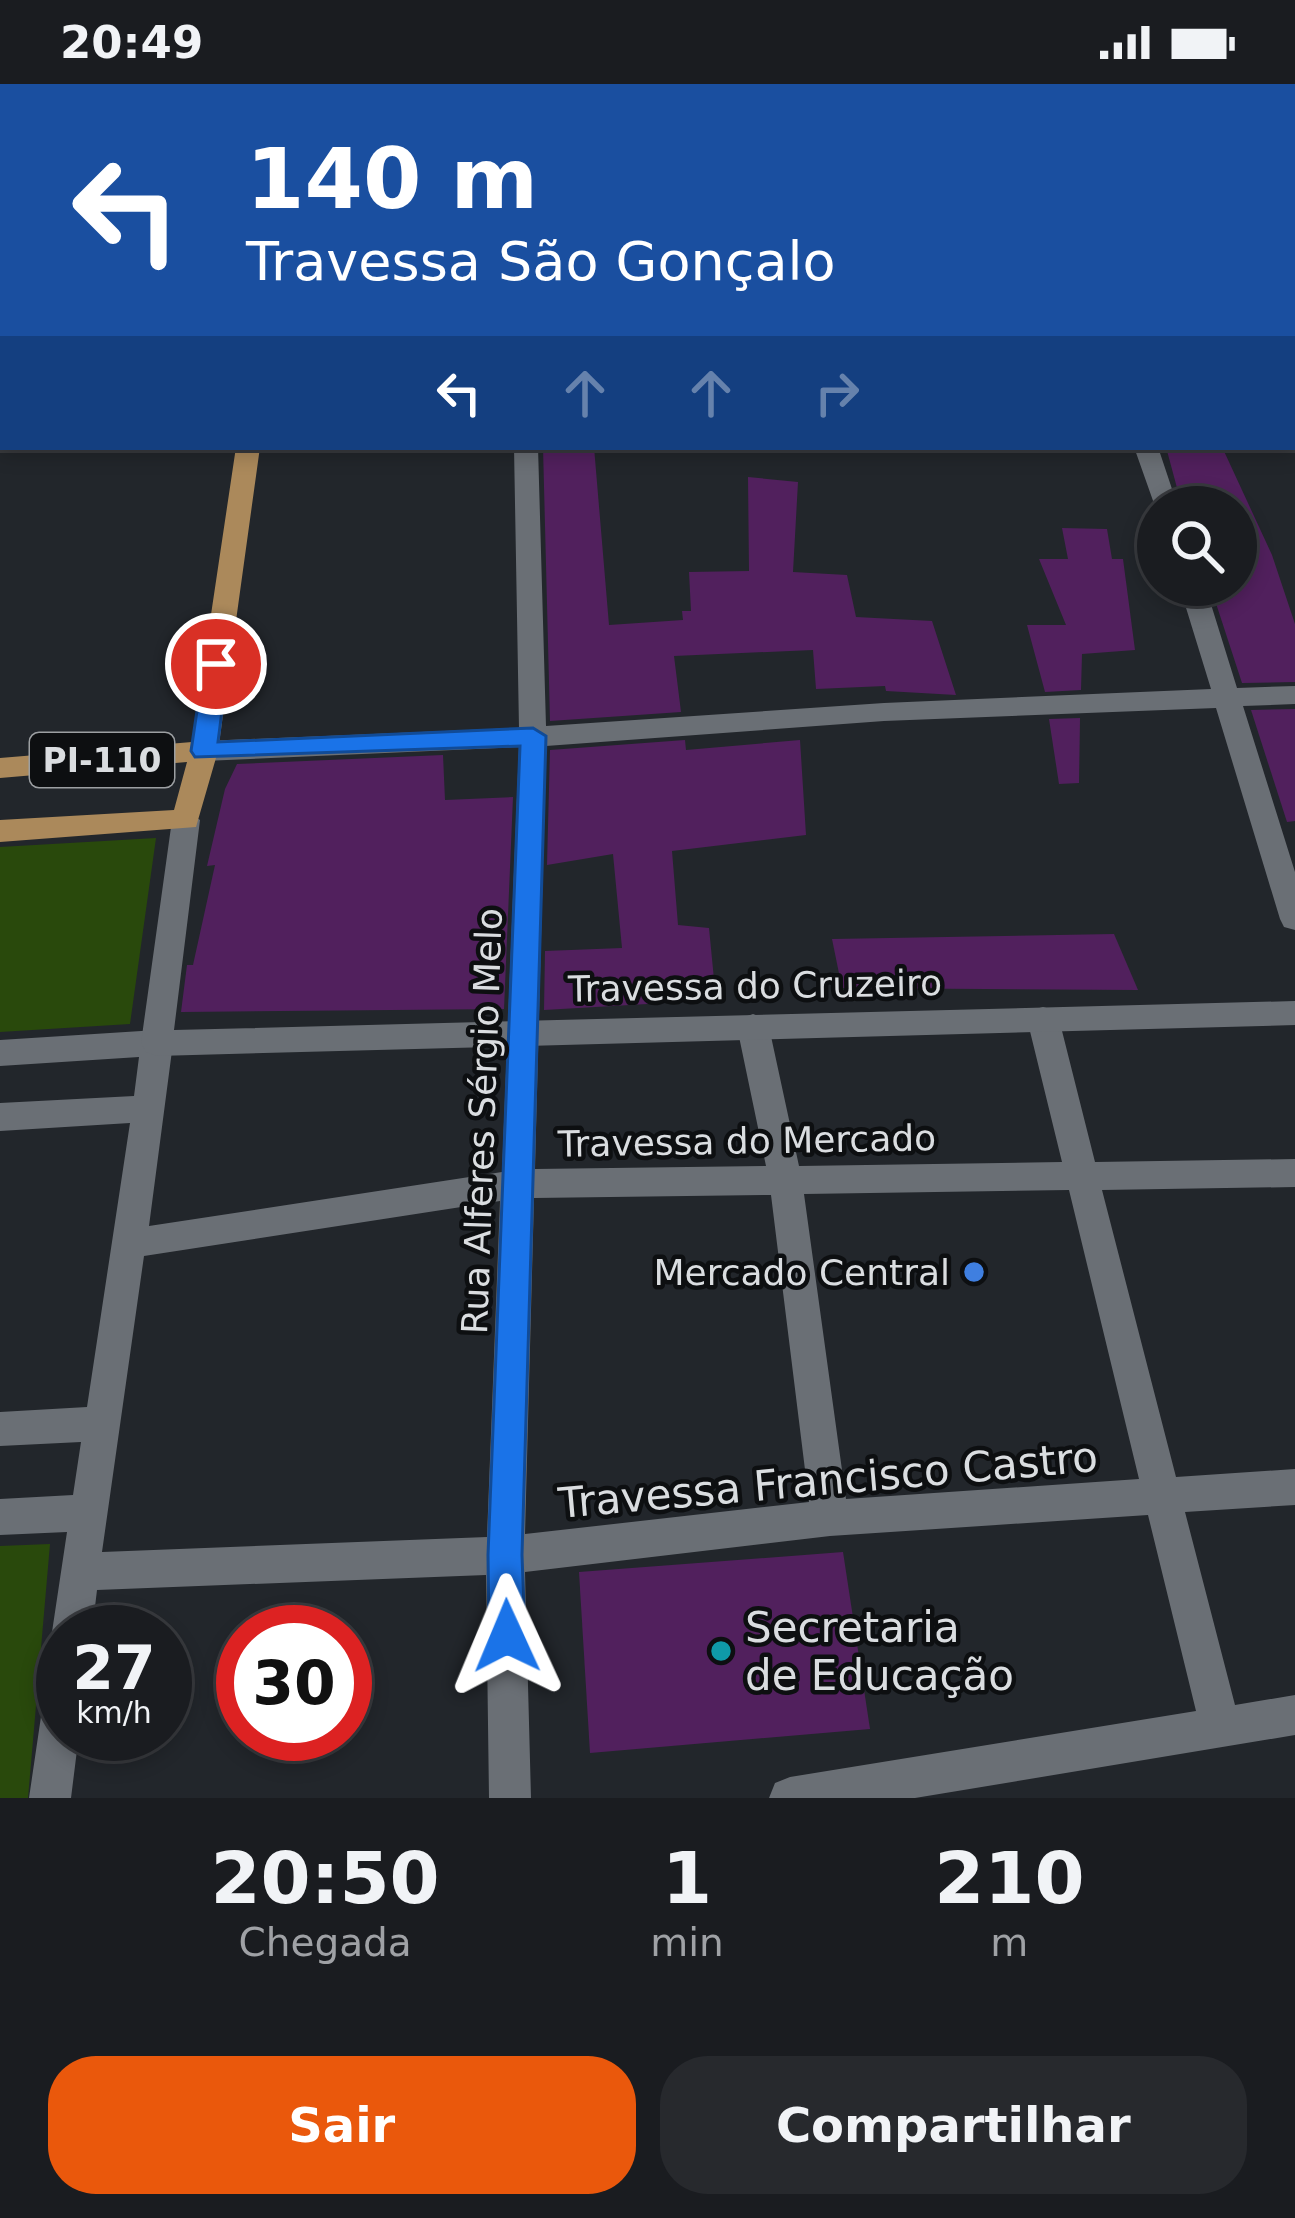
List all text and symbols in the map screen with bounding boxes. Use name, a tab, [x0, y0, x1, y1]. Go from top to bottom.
text: 20:49	[60, 16, 203, 69]
text: 140 m	[246, 130, 538, 228]
icon: left	[48, 132, 204, 288]
text: Travessa São Gonçalo	[246, 230, 836, 293]
icon: left	[426, 360, 492, 426]
icon: ahead	[552, 360, 618, 426]
icon: ahead	[678, 360, 744, 426]
icon: right	[804, 360, 870, 426]
map controls	[1137, 486, 1257, 606]
button: search	[1137, 486, 1257, 606]
pin	[165, 613, 267, 715]
icon: arrive	[183, 631, 249, 697]
road number: PI-110	[30, 733, 174, 787]
street label: Rua Alferes Sérgio Melo	[454, 907, 510, 1335]
street label: Travessa do Cruzeiro	[567, 962, 942, 1010]
street label: Travessa do Mercado	[557, 1117, 936, 1165]
place label: Mercado Central	[654, 1252, 950, 1293]
marker: Mercado Central	[961, 1259, 987, 1285]
street label: Travessa Francisco Castro	[555, 1432, 1100, 1528]
position arrow	[444, 1573, 570, 1699]
place label: Secretaria de Educação	[745, 1603, 1014, 1700]
speed limit sign: 30	[216, 1605, 372, 1761]
text: 27	[72, 1633, 156, 1703]
marker: Secretaria de Educação	[708, 1638, 734, 1664]
text: km/h	[76, 1695, 152, 1730]
text: 20:50	[210, 1836, 440, 1920]
text: 1	[662, 1836, 712, 1920]
text: 210	[934, 1836, 1084, 1920]
text: Chegada	[238, 1920, 412, 1965]
text: min	[650, 1920, 724, 1965]
text: m	[990, 1920, 1028, 1965]
button: Sair	[48, 2056, 636, 2194]
button: Compartilhar	[660, 2056, 1247, 2194]

